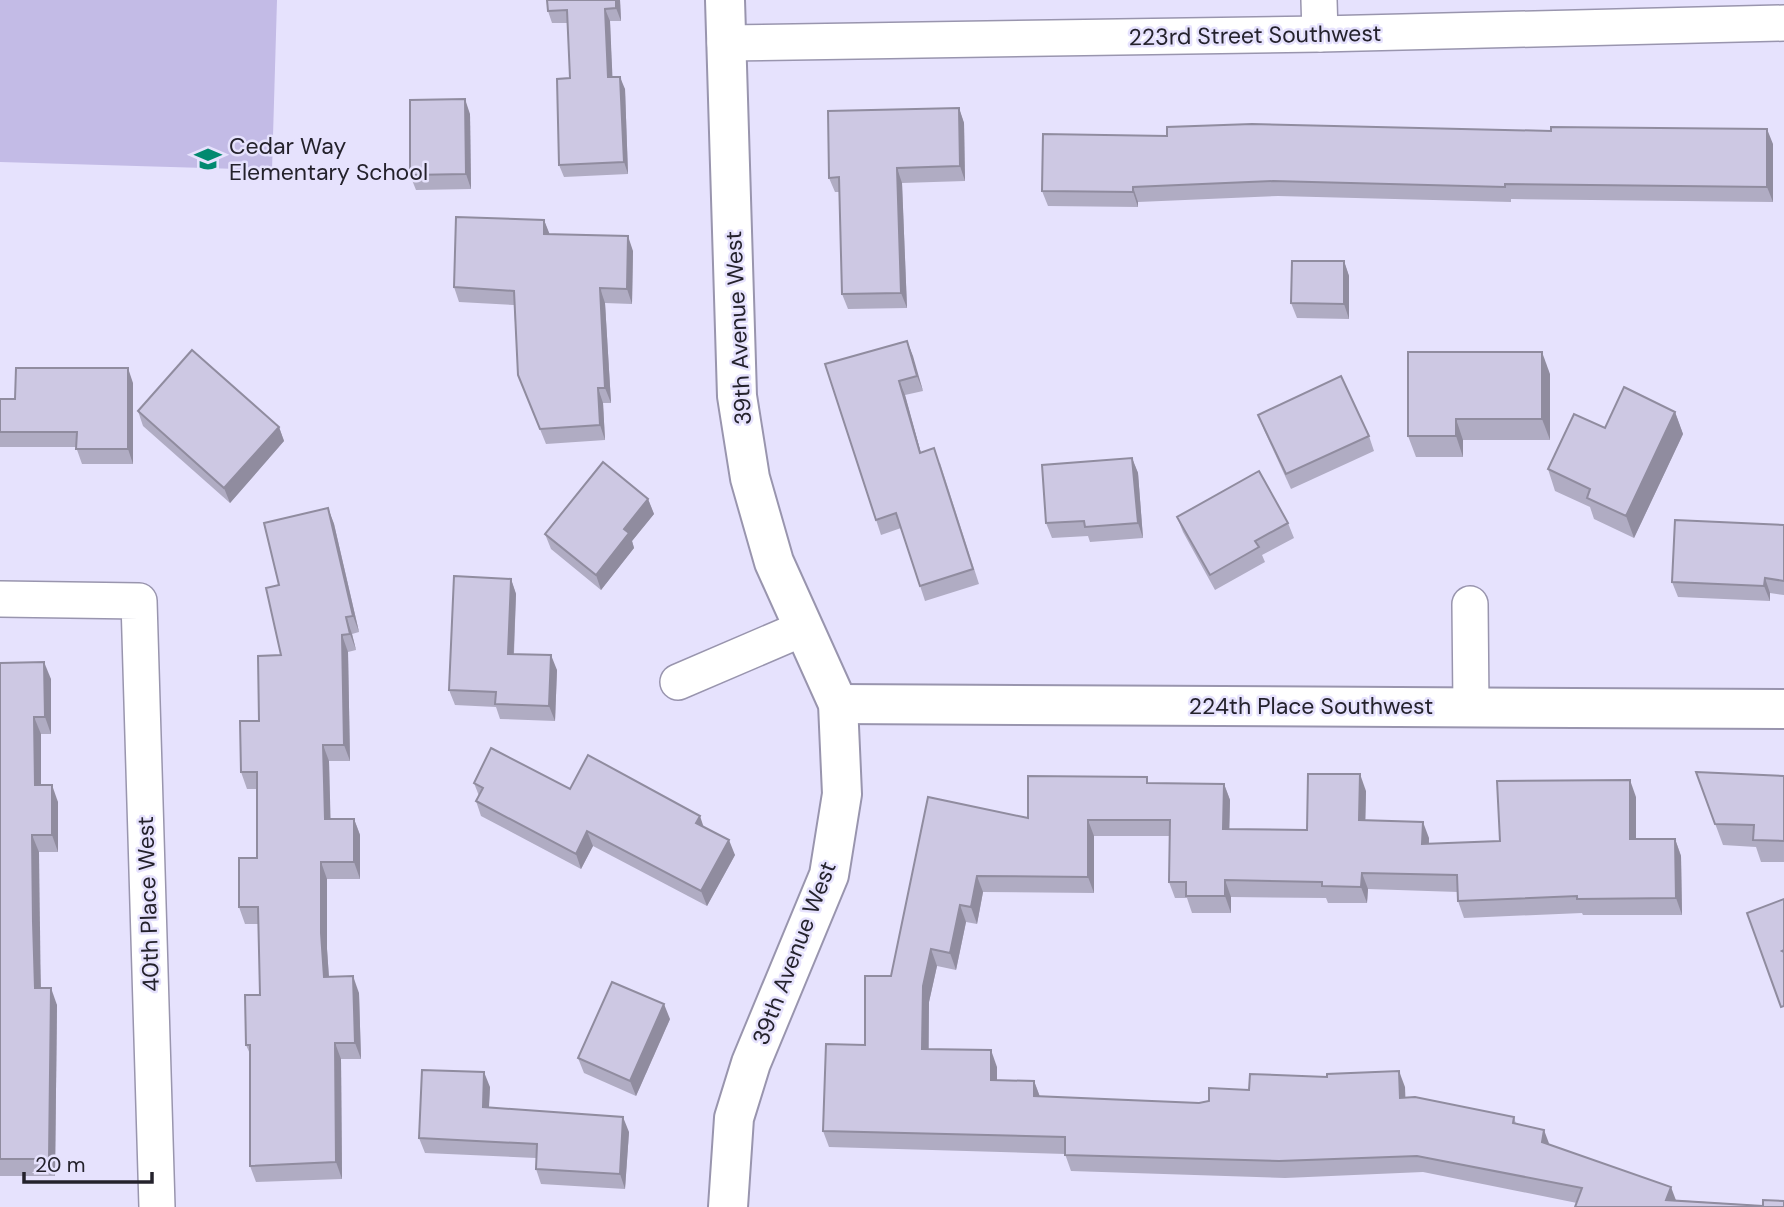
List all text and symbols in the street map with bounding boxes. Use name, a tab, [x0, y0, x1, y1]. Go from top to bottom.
street label: 223rd Street Southwest	[1128, 18, 1382, 52]
place label: Cedar Way Elementary School	[229, 131, 428, 187]
school or university icon: Cedar Way Elementary School	[193, 144, 223, 174]
street label: 39th Avenue West	[718, 230, 758, 426]
street label: 224th Place Southwest	[1189, 691, 1433, 721]
street label: 40th Place West	[130, 816, 166, 992]
street label: 39th Avenue West	[745, 857, 843, 1049]
scale bar	[24, 1140, 152, 1184]
text: 20 m	[35, 1151, 86, 1179]

